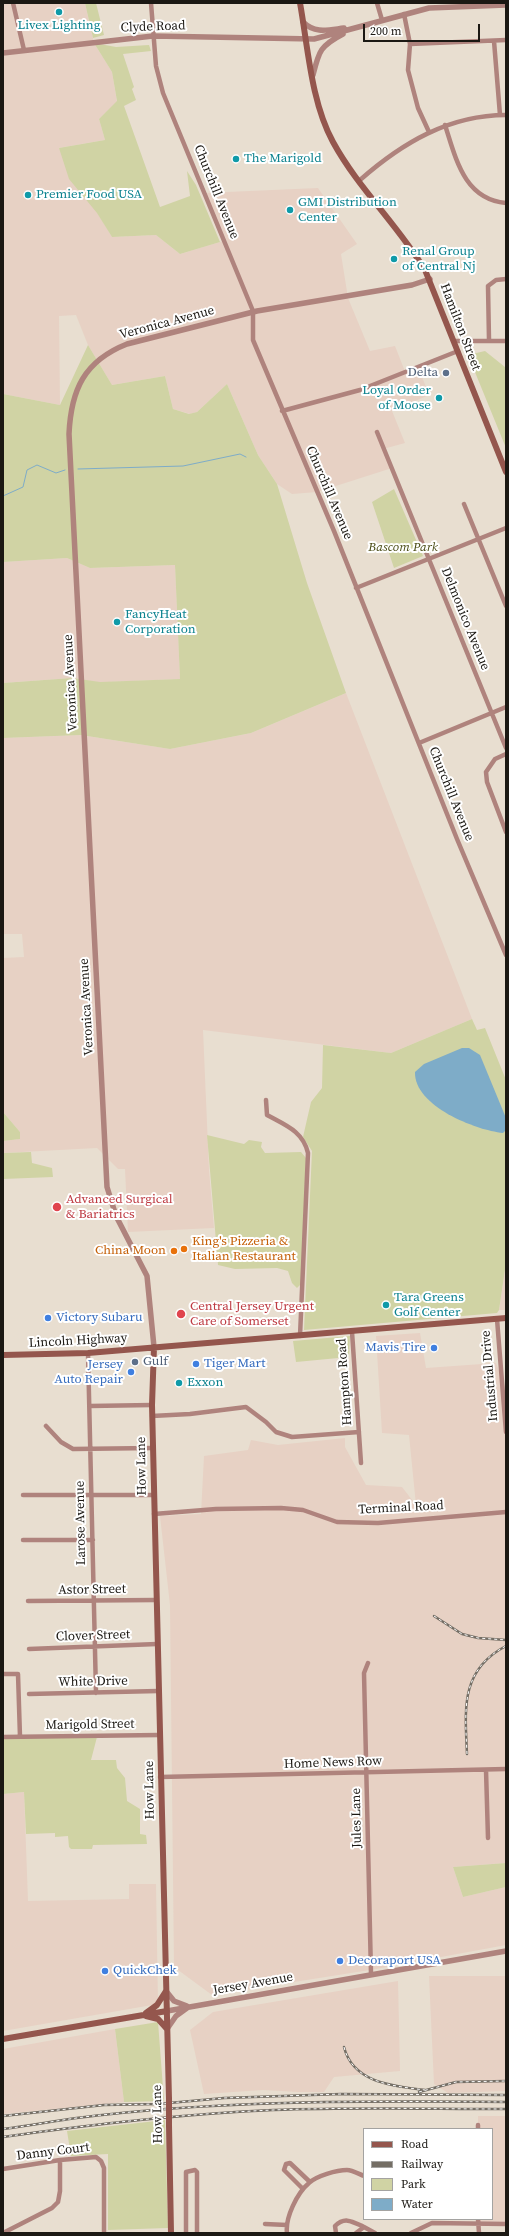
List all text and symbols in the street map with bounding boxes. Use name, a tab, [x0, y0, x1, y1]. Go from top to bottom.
marker: Livex Lighting	[54, 7, 64, 17]
scale bar	[365, 16, 482, 42]
place label: Livex Lighting	[18, 18, 100, 34]
street label: Clyde Road	[120, 18, 186, 36]
text: 200 m	[370, 23, 402, 39]
street label: Churchill Avenue	[190, 143, 242, 241]
place label: The Marigold	[244, 151, 322, 167]
marker: The Marigold	[231, 154, 241, 164]
place label: Premier Food USA	[36, 187, 142, 203]
marker: Premier Food USA	[23, 190, 33, 200]
place label: GMI Distribution Center	[298, 195, 397, 226]
marker: GMI Distribution Center	[285, 205, 295, 215]
place label: Renal Group of Central Nj	[402, 244, 476, 275]
marker: Renal Group of Central Nj	[389, 254, 399, 264]
street label: Hamilton Street	[436, 281, 484, 373]
street label: Veronica Avenue	[118, 303, 216, 343]
place label: Delta	[408, 365, 438, 381]
marker: Delta	[441, 368, 451, 378]
place label: Loyal Order of Moose	[362, 383, 431, 414]
marker: Loyal Order of Moose	[434, 393, 444, 403]
street label: Churchill Avenue	[302, 444, 356, 542]
park label: Bascom Park	[368, 540, 438, 556]
street label: Delmonico Avenue	[437, 565, 493, 673]
place label: FancyHeat Corporation	[125, 607, 196, 638]
marker: FancyHeat Corporation	[112, 617, 122, 627]
street label: Veronica Avenue	[61, 634, 81, 732]
street label: Churchill Avenue	[425, 745, 477, 843]
street label: Veronica Avenue	[77, 958, 97, 1056]
place label: Advanced Surgical & Bariatrics	[66, 1192, 173, 1223]
marker: Advanced Surgical & Bariatrics	[51, 1201, 63, 1213]
place label: King's Pizzeria & Italian Restaurant	[192, 1234, 296, 1265]
place label: China Moon	[95, 1243, 166, 1259]
marker: King's Pizzeria & Italian Restaurant	[179, 1244, 189, 1254]
marker: China Moon	[169, 1246, 179, 1256]
place label: Tara Greens Golf Center	[394, 1290, 464, 1321]
place label: Central Jersey Urgent Care of Somerset	[190, 1299, 314, 1330]
marker: Tara Greens Golf Center	[381, 1300, 391, 1310]
marker: Central Jersey Urgent Care of Somerset	[175, 1308, 187, 1320]
place label: Victory Subaru	[56, 1310, 143, 1326]
marker: Victory Subaru	[43, 1313, 53, 1323]
street label: Industrial Drive	[478, 1330, 502, 1422]
street label: Lincoln Highway	[28, 1331, 128, 1351]
street label: Hampton Road	[334, 1338, 356, 1426]
place label: Mavis Tire	[365, 1340, 426, 1356]
marker: Mavis Tire	[429, 1343, 439, 1353]
place label: Gulf	[143, 1354, 168, 1370]
place label: Tiger Mart	[204, 1356, 265, 1372]
place label: Jersey Auto Repair	[54, 1357, 123, 1388]
marker: Gulf	[130, 1357, 140, 1367]
marker: Tiger Mart	[191, 1359, 201, 1369]
marker: Jersey Auto Repair	[126, 1367, 136, 1377]
place label: Exxon	[187, 1375, 223, 1391]
marker: Exxon	[174, 1378, 184, 1388]
street label: How Lane	[134, 1436, 150, 1496]
street label: Larose Avenue	[72, 1480, 90, 1566]
street label: Terminal Road	[358, 1498, 444, 1518]
street label: Astor Street	[58, 1582, 126, 1598]
street label: Clover Street	[56, 1627, 130, 1645]
street label: White Drive	[58, 1674, 128, 1690]
street label: Marigold Street	[45, 1716, 135, 1734]
street label: Home News Row	[284, 1753, 382, 1773]
street label: How Lane	[142, 1760, 158, 1820]
street label: Jules Lane	[349, 1788, 365, 1848]
place label: Decoraport USA	[348, 1953, 441, 1969]
marker: Decoraport USA	[335, 1956, 345, 1966]
place label: QuickChek	[113, 1963, 177, 1979]
marker: QuickChek	[100, 1966, 110, 1976]
street label: Jersey Avenue	[212, 1969, 294, 1999]
street label: How Lane	[150, 2084, 166, 2144]
legend	[363, 2128, 493, 2220]
text: Road	[401, 2136, 428, 2152]
street label: Danny Court	[16, 2140, 90, 2164]
text: Railway	[401, 2156, 443, 2172]
text: Park	[401, 2176, 426, 2192]
text: Water	[401, 2196, 433, 2212]

